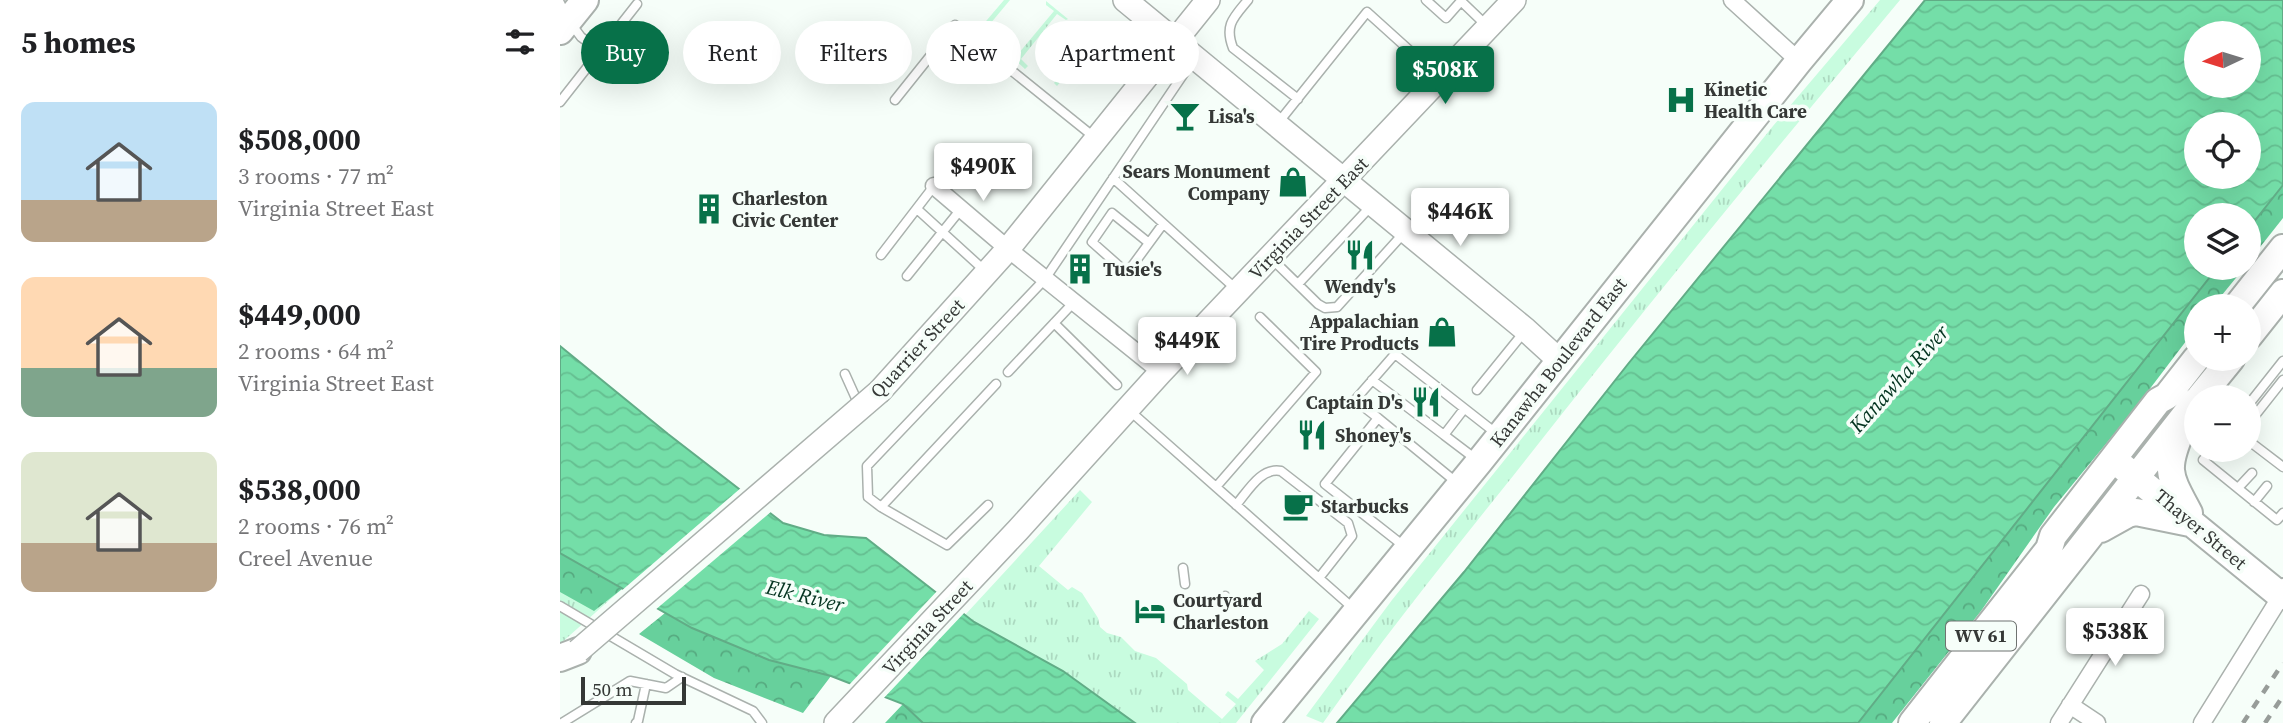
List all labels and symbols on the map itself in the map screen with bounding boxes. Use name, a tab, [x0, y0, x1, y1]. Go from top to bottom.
north arrow	[2184, 21, 2261, 98]
pin: $508K	[1396, 46, 1494, 106]
place label: Kinetic Health Care	[1704, 76, 1807, 124]
hospital icon: Kinetic Health Care	[1664, 83, 1698, 117]
bar icon: Lisa's	[1168, 99, 1202, 133]
place label: Lisa's	[1208, 103, 1255, 129]
pin: $490K	[934, 144, 1032, 203]
street label: Virginia Street East	[1243, 150, 1374, 285]
place label: Sears Monument Company	[1123, 158, 1271, 206]
shop icon: Sears Monument Company	[1276, 165, 1310, 199]
place label: Charleston Civic Center	[732, 185, 838, 233]
pin: $446K	[1411, 188, 1509, 248]
building icon: Charleston Civic Center	[692, 192, 726, 226]
restaurant icon: Wendy's	[1343, 238, 1377, 272]
building icon: Tusie's	[1063, 252, 1097, 286]
place label: Tusie's	[1103, 256, 1162, 282]
street label: Kanawha Boulevard East	[1484, 271, 1633, 452]
place label: Wendy's	[1324, 273, 1396, 299]
street label: Quarrier Street	[864, 292, 970, 403]
place label: Appalachian Tire Products	[1300, 308, 1419, 356]
shop icon: Appalachian Tire Products	[1425, 315, 1459, 349]
pin: $449K	[1138, 318, 1236, 377]
water label: Kanawha River	[1842, 318, 1955, 440]
restaurant icon: Captain D's	[1409, 385, 1443, 419]
place label: Captain D's	[1306, 389, 1403, 415]
restaurant icon: Shoney's	[1295, 418, 1329, 452]
place label: Shoney's	[1335, 422, 1412, 448]
street label: Thayer Street	[2149, 483, 2253, 576]
cafe icon: Starbucks	[1281, 489, 1315, 523]
place label: Starbucks	[1321, 493, 1409, 519]
water label: Elk River	[762, 572, 848, 619]
street label: Virginia Street	[876, 573, 979, 680]
place label: Courtyard Charleston	[1173, 587, 1269, 635]
hotel icon: Courtyard Charleston	[1133, 594, 1167, 628]
pin: $538K	[2066, 608, 2164, 668]
road number: WV 61	[1946, 622, 2016, 650]
scale bar	[581, 674, 686, 706]

